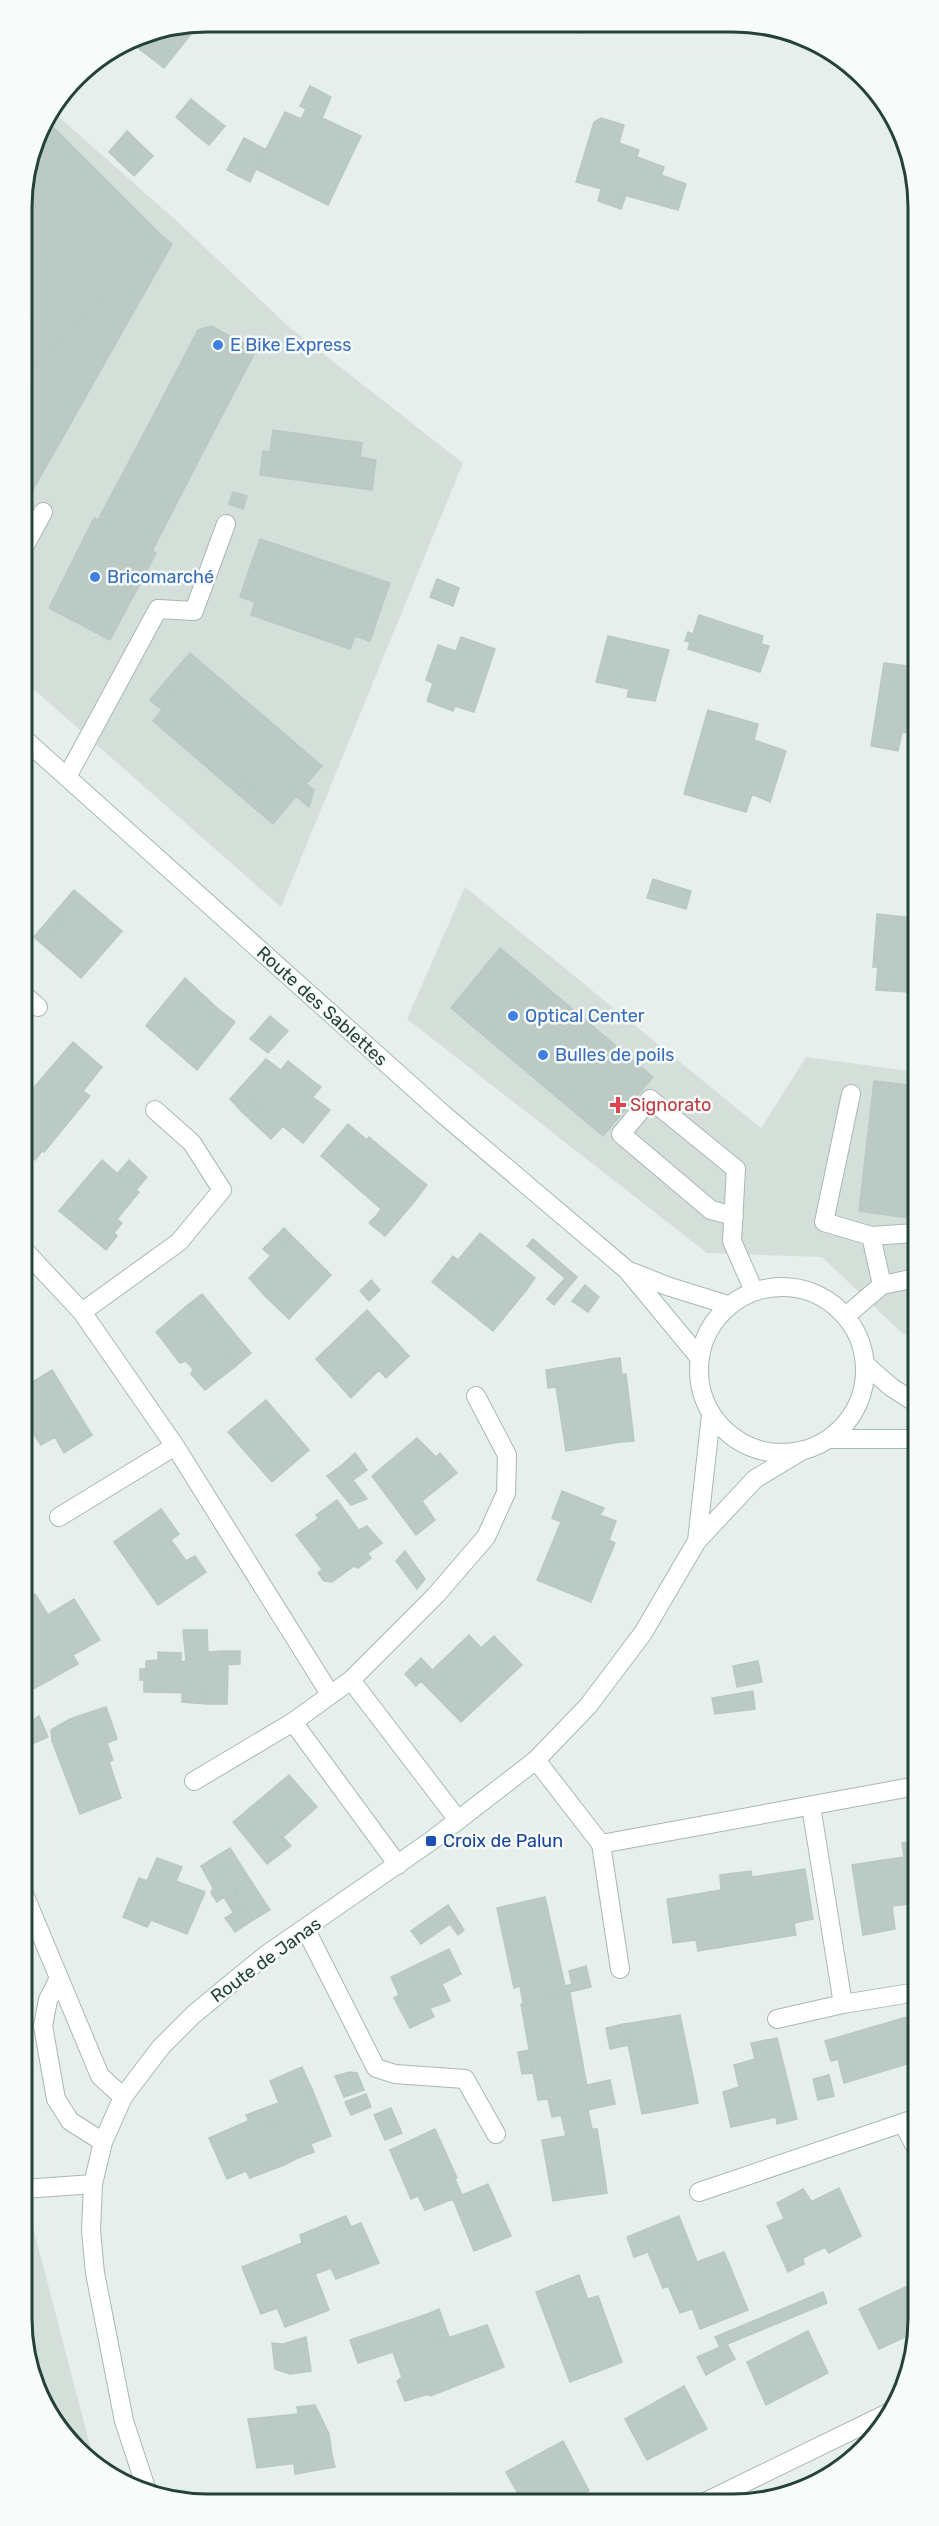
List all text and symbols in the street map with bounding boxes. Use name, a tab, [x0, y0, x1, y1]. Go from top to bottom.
place label: E Bike Express	[230, 334, 351, 356]
marker: E Bike Express	[211, 338, 225, 352]
place label: Bricomarché	[107, 566, 214, 588]
marker: Bricomarché	[88, 570, 102, 584]
street label: Route des Sablettes	[252, 942, 392, 1070]
place label: Optical Center	[525, 1005, 645, 1027]
marker: Optical Center	[506, 1009, 520, 1023]
place label: Bulles de poils	[555, 1044, 674, 1066]
marker: Bulles de poils	[536, 1048, 550, 1062]
place label: Signorato	[630, 1094, 711, 1116]
marker: Signorato	[611, 1098, 625, 1112]
place label: Croix de Palun	[443, 1830, 563, 1852]
marker: Croix de Palun	[424, 1834, 438, 1848]
street label: Route de Janas	[207, 1913, 325, 2007]

